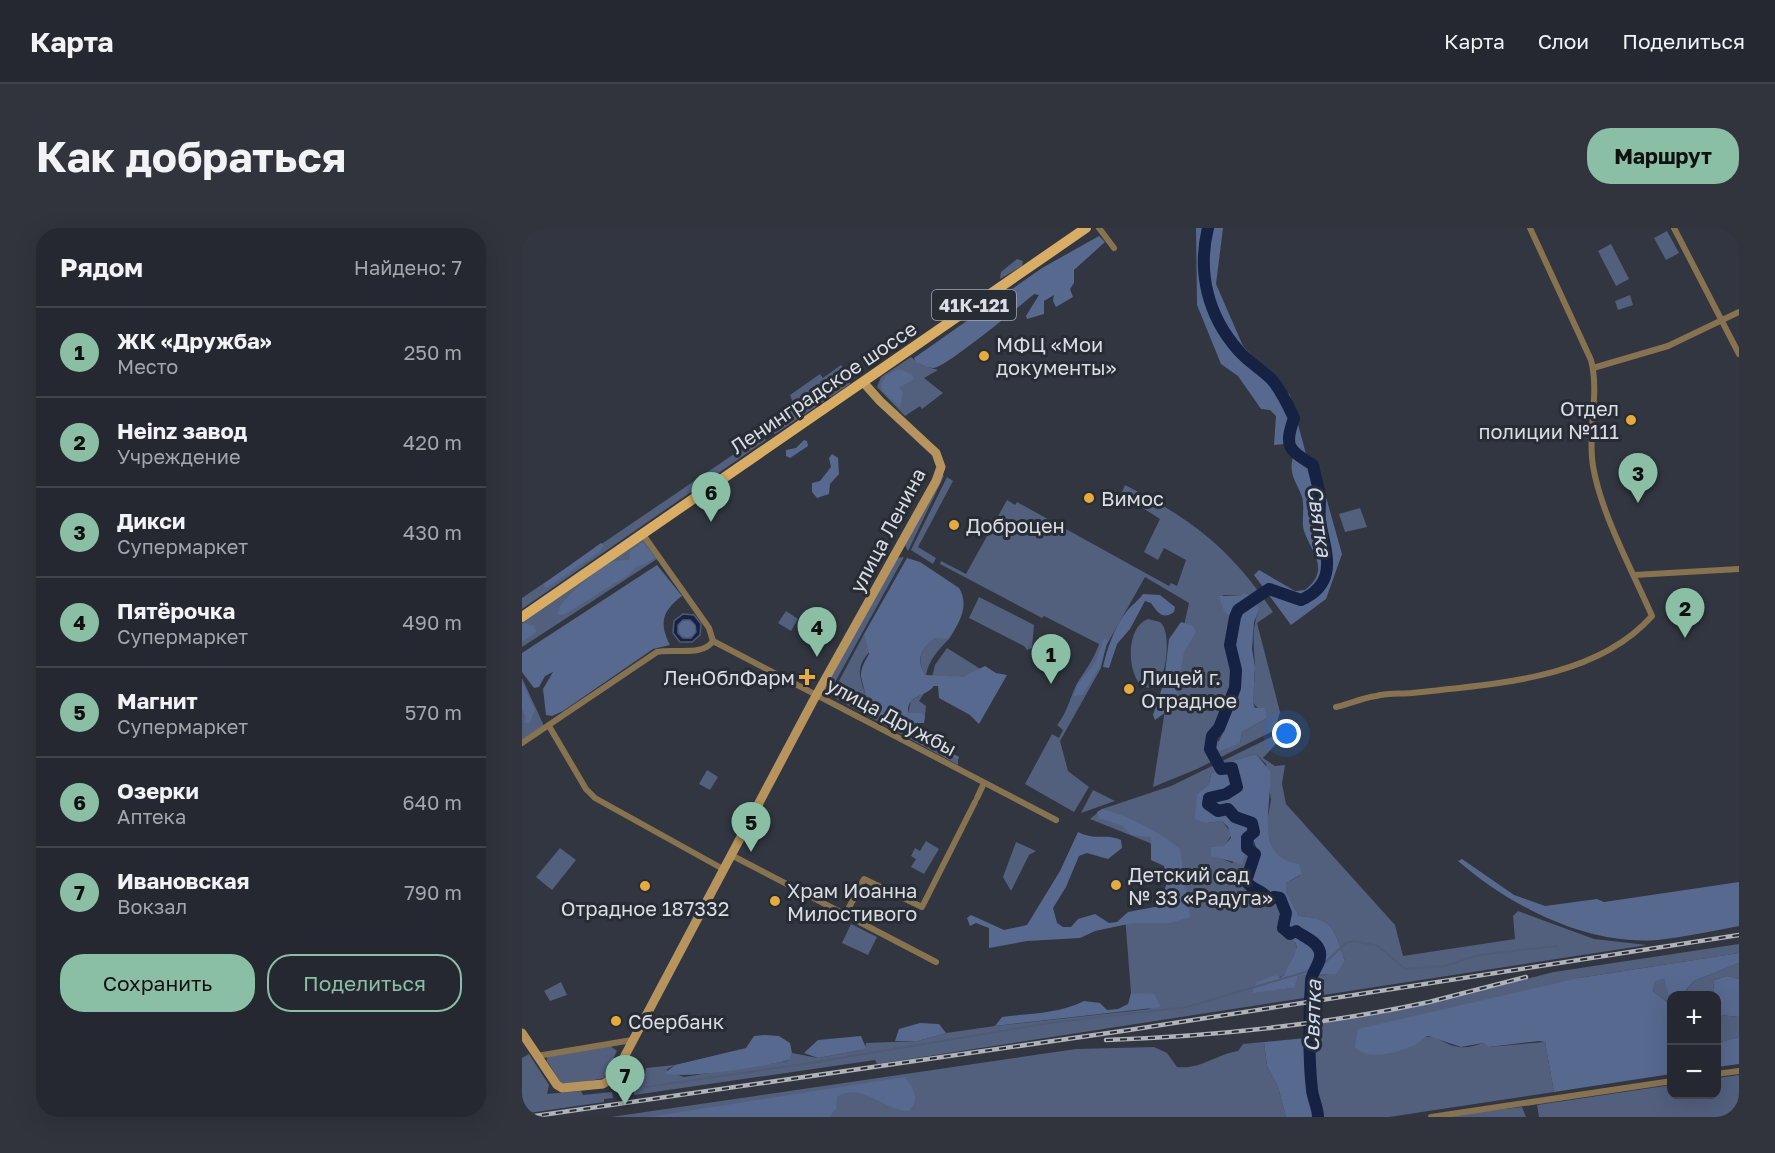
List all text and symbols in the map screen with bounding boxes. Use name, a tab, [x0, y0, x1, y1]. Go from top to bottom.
text: Карта	[30, 25, 114, 58]
text: Карта	[1444, 28, 1505, 54]
text: Слои	[1538, 28, 1589, 54]
text: Поделиться	[1622, 28, 1745, 54]
button: Маршрут	[1587, 128, 1739, 184]
text: Как добраться	[36, 131, 346, 181]
text: Рядом	[60, 252, 143, 283]
text: Найдено: 7	[354, 255, 462, 279]
road number: 41К-121	[932, 290, 1016, 320]
street label: Ленинградское шоссе	[725, 316, 921, 458]
text: ЖК «Дружба»	[117, 327, 272, 354]
place label: МФЦ «Мои документы»	[996, 332, 1117, 379]
text: 1	[74, 340, 85, 364]
text: 250 m	[404, 340, 462, 364]
marker: МФЦ «Мои документы»	[977, 349, 991, 363]
text: Место	[117, 354, 178, 378]
place label: Отдел полиции №111	[1479, 396, 1619, 443]
marker: Отдел полиции №111	[1624, 413, 1638, 427]
text: Heinz завод	[117, 417, 247, 444]
text: 2	[73, 430, 86, 454]
text: 420 m	[403, 430, 462, 454]
text: Учреждение	[117, 444, 241, 468]
pin: 3	[1618, 454, 1658, 503]
street label: улица Ленина	[844, 464, 930, 596]
pin: 6	[692, 472, 730, 522]
water label: Святка	[1302, 483, 1338, 560]
place label: Вимос	[1101, 486, 1164, 510]
marker: Вимос	[1082, 491, 1096, 505]
text: Дикси	[117, 507, 185, 534]
place label: Доброцен	[966, 513, 1065, 537]
marker: Доброцен	[947, 518, 961, 532]
text: 3	[73, 520, 86, 544]
text: 430 m	[403, 520, 462, 544]
text: Супермаркет	[117, 534, 248, 558]
pin: 2	[1666, 588, 1704, 638]
text: Пятёрочка	[117, 597, 235, 624]
pin: 4	[798, 608, 836, 657]
text: 4	[73, 610, 86, 634]
text: 490 m	[403, 610, 462, 634]
text: Супермаркет	[117, 624, 248, 648]
pin: 1	[1032, 634, 1070, 684]
place label: ЛенОблФарм	[664, 665, 795, 689]
place label: Лицей г. Отрадное	[1141, 665, 1237, 712]
marker: ЛенОблФарм	[800, 670, 814, 684]
street label: улица Дружбы	[823, 672, 961, 760]
marker: Лицей г. Отрадное	[1122, 682, 1136, 696]
text: Магнит	[117, 687, 198, 714]
text: 5	[73, 700, 86, 724]
text: 570 m	[405, 700, 462, 724]
text: Супермаркет	[117, 714, 248, 738]
your location	[1272, 719, 1301, 748]
text: Озерки	[117, 777, 199, 804]
text: 6	[73, 790, 86, 814]
text: 640 m	[403, 790, 462, 814]
pin: 5	[732, 802, 770, 852]
text: Аптека	[117, 804, 186, 828]
place label: Детский сад № 33 «Радуга»	[1128, 862, 1273, 909]
text: Ивановская	[117, 867, 249, 894]
place label: Храм Иоанна Милостивого	[787, 878, 917, 925]
marker: Детский сад № 33 «Радуга»	[1109, 878, 1123, 892]
marker: Отрадное 187332	[638, 879, 652, 893]
text: 7	[74, 880, 85, 904]
text: 790 m	[404, 880, 462, 904]
text: Вокзал	[117, 894, 187, 918]
marker: Храм Иоанна Милостивого	[768, 894, 782, 908]
place label: Отрадное 187332	[561, 896, 729, 920]
button: Сохранить	[60, 954, 255, 1012]
button: Поделиться	[267, 954, 462, 1012]
water label: Святка	[1298, 978, 1326, 1053]
map controls	[1667, 991, 1721, 1099]
button: +	[1667, 991, 1721, 1045]
place label: Сбербанк	[628, 1009, 724, 1033]
marker: Сбербанк	[609, 1014, 623, 1028]
button: −	[1667, 1045, 1721, 1099]
pin: 7	[606, 1056, 644, 1105]

